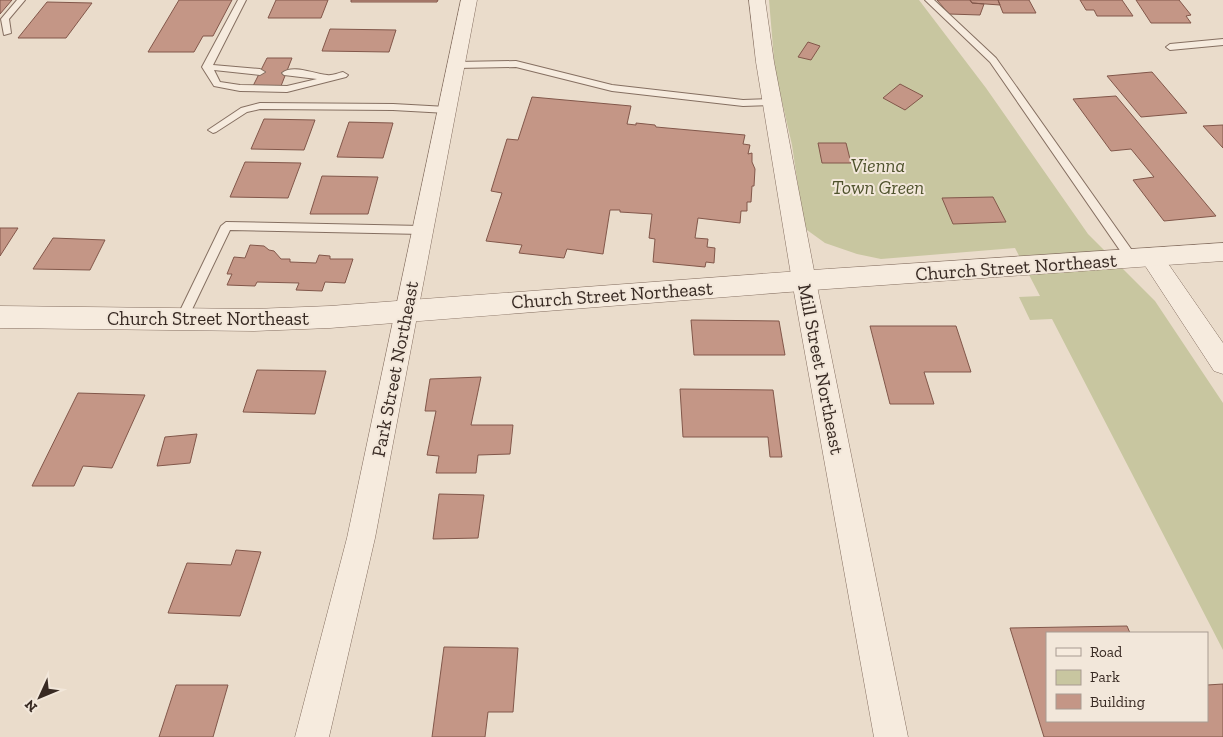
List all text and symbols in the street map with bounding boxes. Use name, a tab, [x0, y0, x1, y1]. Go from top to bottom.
park label: Vienna Town Green	[832, 154, 924, 199]
street label: Church Street Northeast	[914, 248, 1118, 286]
street label: Church Street Northeast	[510, 276, 714, 314]
street label: Park Street Northeast	[367, 279, 423, 459]
street label: Mill Street Northeast	[793, 282, 849, 456]
street label: Church Street Northeast	[107, 307, 309, 330]
legend	[1046, 632, 1208, 722]
text: Road	[1090, 643, 1123, 661]
text: Park	[1090, 668, 1120, 686]
north arrow	[15, 672, 65, 722]
text: Building	[1090, 693, 1145, 711]
text: N	[21, 696, 41, 715]

